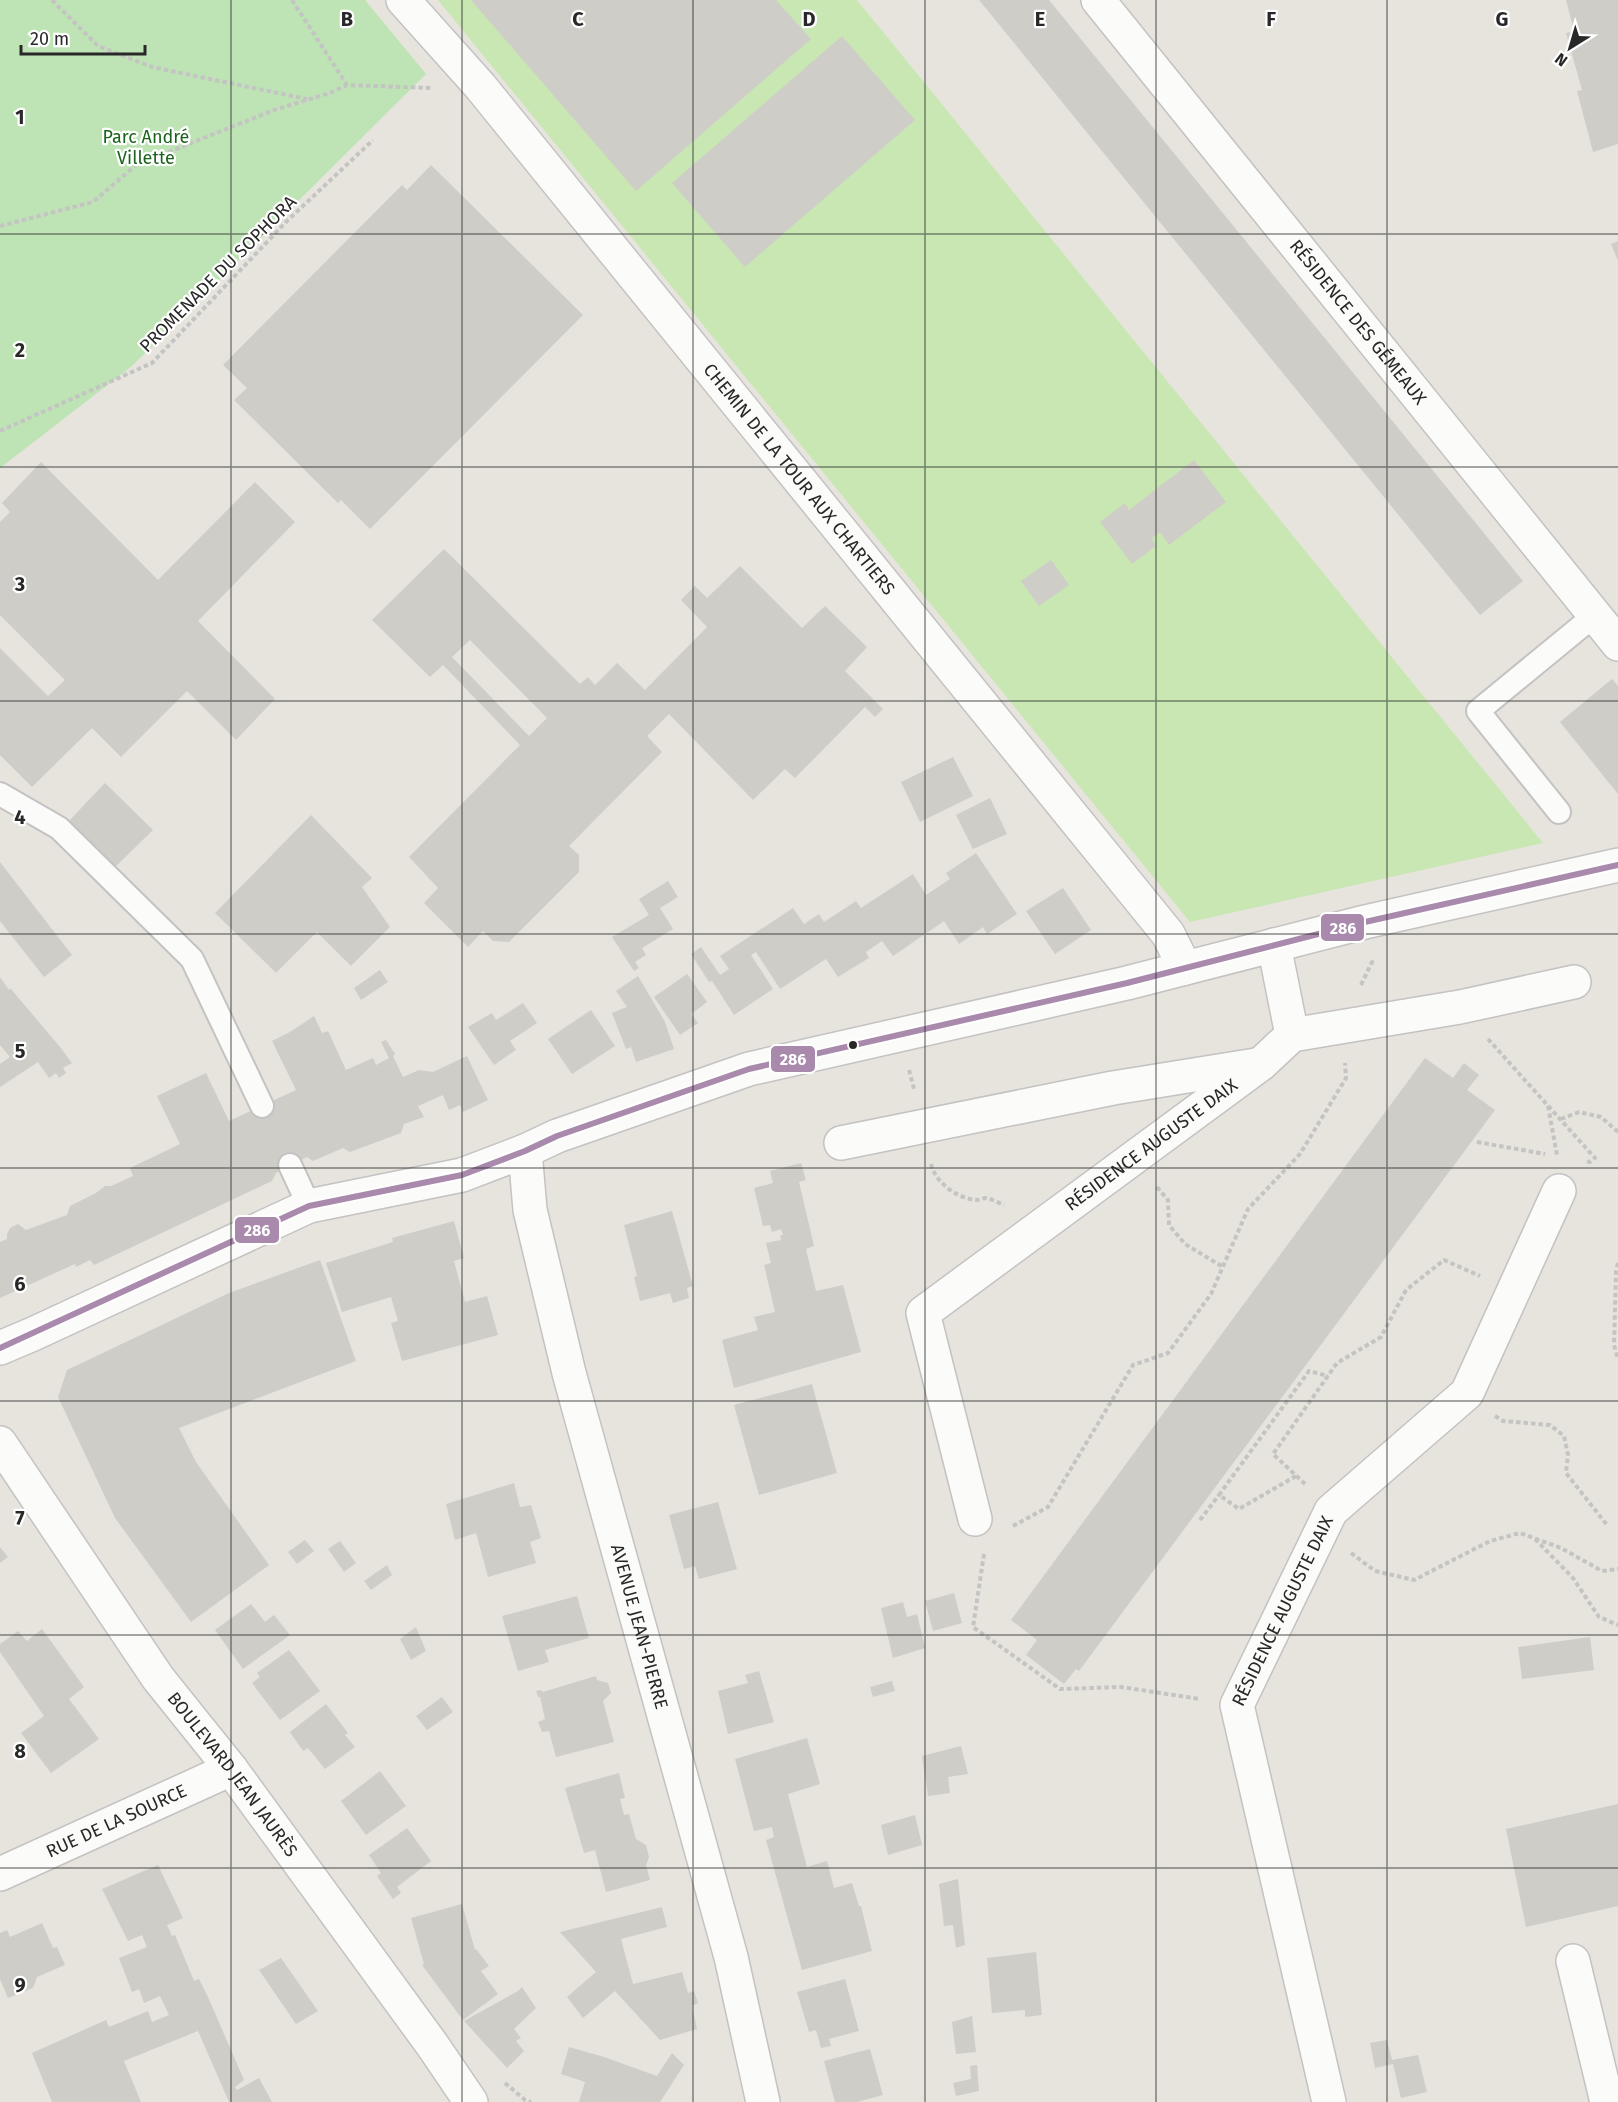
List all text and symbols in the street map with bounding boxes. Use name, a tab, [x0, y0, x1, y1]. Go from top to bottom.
text: B	[341, 7, 353, 31]
text: C	[572, 7, 584, 31]
text: D	[802, 7, 816, 31]
text: E	[1035, 7, 1045, 31]
text: F	[1266, 7, 1276, 31]
text: G	[1496, 7, 1508, 31]
scale bar	[21, 18, 146, 56]
north arrow	[1540, 18, 1600, 78]
text: 20 m	[30, 28, 69, 50]
text: N	[1551, 49, 1571, 70]
text: 1	[15, 105, 25, 129]
park label: Parc André Villette	[103, 126, 189, 169]
street label: PROMENADE DU SOPHORA	[135, 191, 301, 357]
street label: RÉSIDENCE DES GÉMEAUX	[1285, 235, 1431, 409]
text: 2	[15, 338, 25, 362]
street label: CHEMIN DE LA TOUR AUX CHARTIERS	[699, 359, 900, 600]
text: 3	[14, 572, 25, 596]
text: 4	[14, 805, 26, 829]
line badge: 286	[1320, 913, 1365, 942]
text: 286	[1330, 919, 1356, 938]
text: 5	[15, 1039, 26, 1063]
unlabelled marker	[847, 1039, 859, 1051]
line badge: 286	[770, 1045, 816, 1073]
text: 286	[780, 1050, 806, 1069]
street label: RÉSIDENCE AUGUSTE DAIX	[1061, 1074, 1242, 1216]
line badge: 286	[234, 1216, 280, 1244]
text: 286	[244, 1221, 270, 1240]
text: 6	[14, 1272, 26, 1296]
text: 7	[15, 1506, 25, 1530]
street label: RÉSIDENCE AUGUSTE DAIX	[1227, 1512, 1338, 1710]
street label: AVENUE JEAN-PIERRE	[606, 1542, 673, 1712]
street label: BOULEVARD JEAN JAURÈS	[163, 1688, 302, 1861]
text: 8	[14, 1739, 26, 1763]
street label: RUE DE LA SOURCE	[43, 1780, 190, 1862]
text: 9	[14, 1973, 26, 1997]

